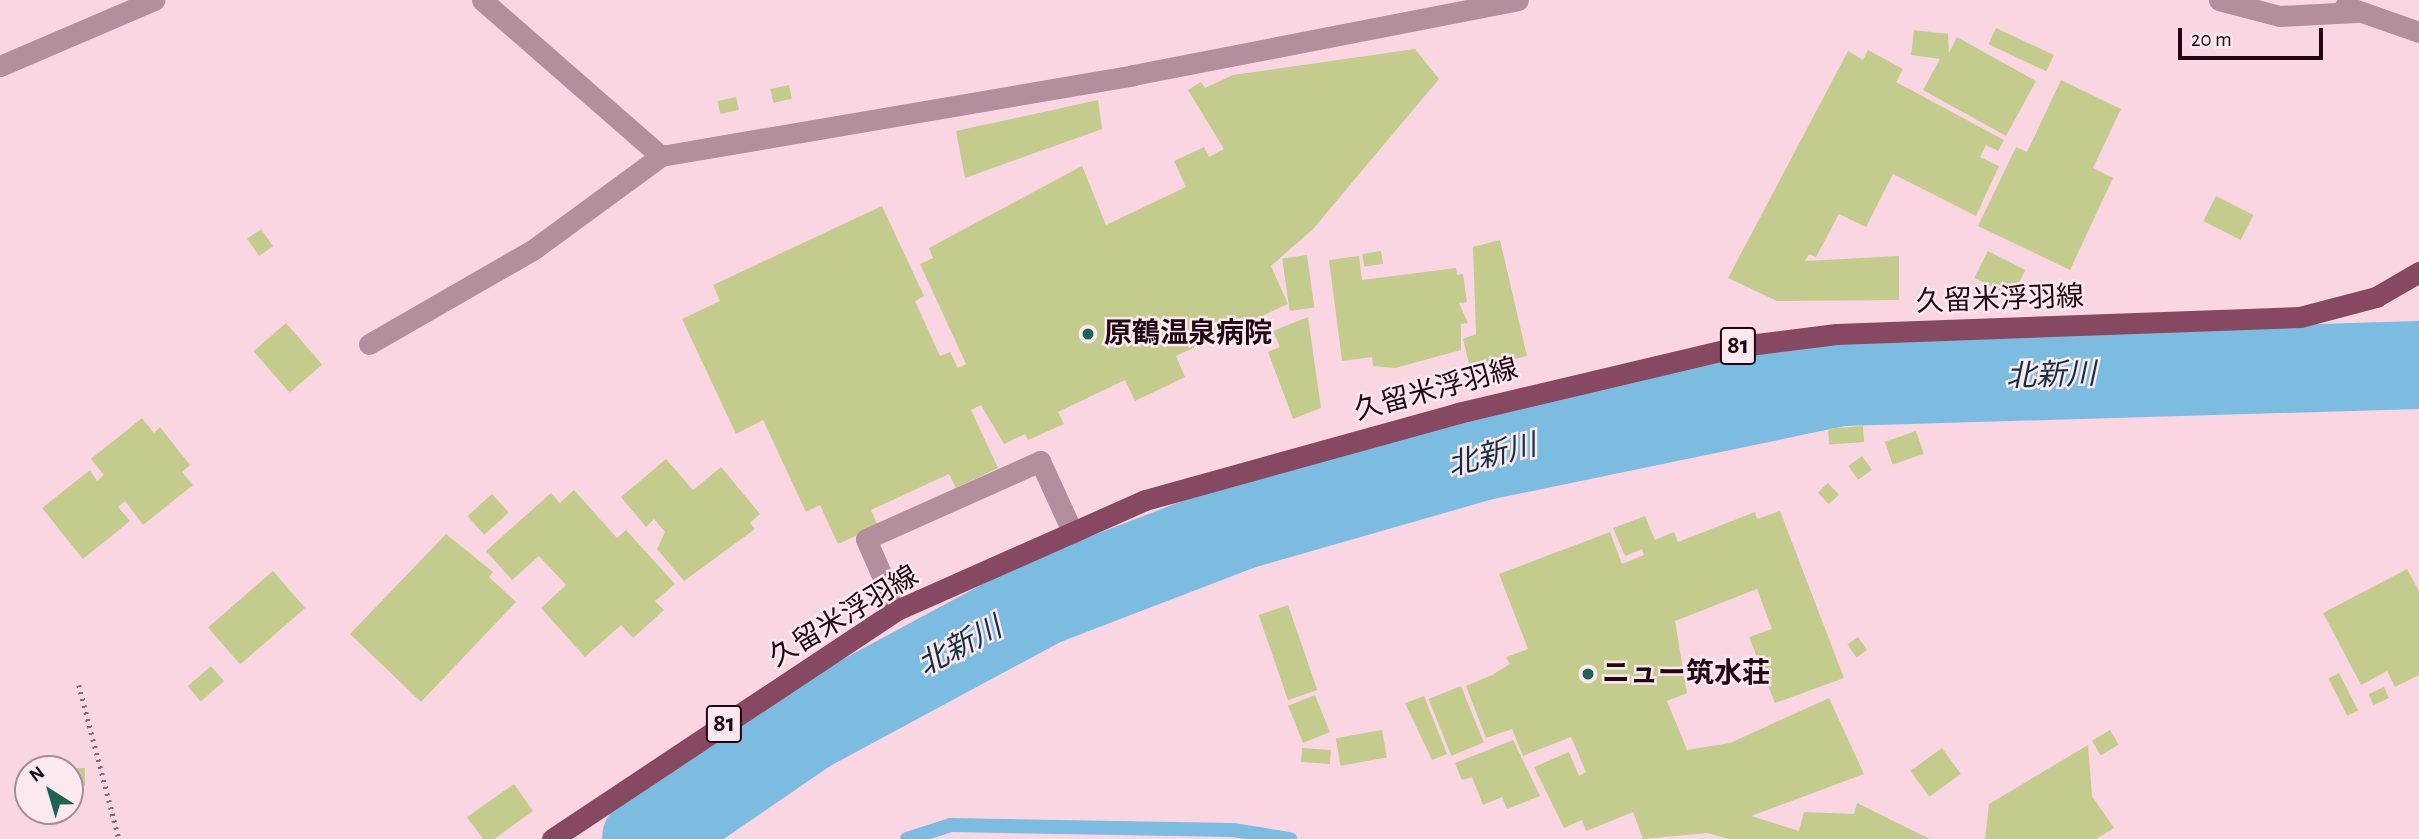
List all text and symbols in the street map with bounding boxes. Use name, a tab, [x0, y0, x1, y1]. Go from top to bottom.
scale bar	[2181, 14, 2326, 58]
text: 20 m	[2191, 29, 2232, 50]
street label: 久留米浮羽線	[1915, 280, 2085, 320]
place label: 原鶴温泉病院	[1104, 317, 1272, 351]
marker: 原鶴温泉病院	[1078, 324, 1098, 344]
road number: 81	[1719, 324, 1757, 368]
street label: 久留米浮羽線	[1351, 352, 1521, 428]
water label: 北新川	[2005, 356, 2097, 396]
water label: 北新川	[1444, 428, 1540, 484]
street label: 久留米浮羽線	[763, 559, 925, 675]
water label: 北新川	[912, 610, 1008, 684]
place label: ニュー筑水荘	[1602, 657, 1770, 691]
marker: ニュー筑水荘	[1580, 666, 1596, 682]
road number: 81	[705, 702, 743, 746]
north arrow	[14, 755, 84, 825]
text: N	[26, 763, 48, 786]

